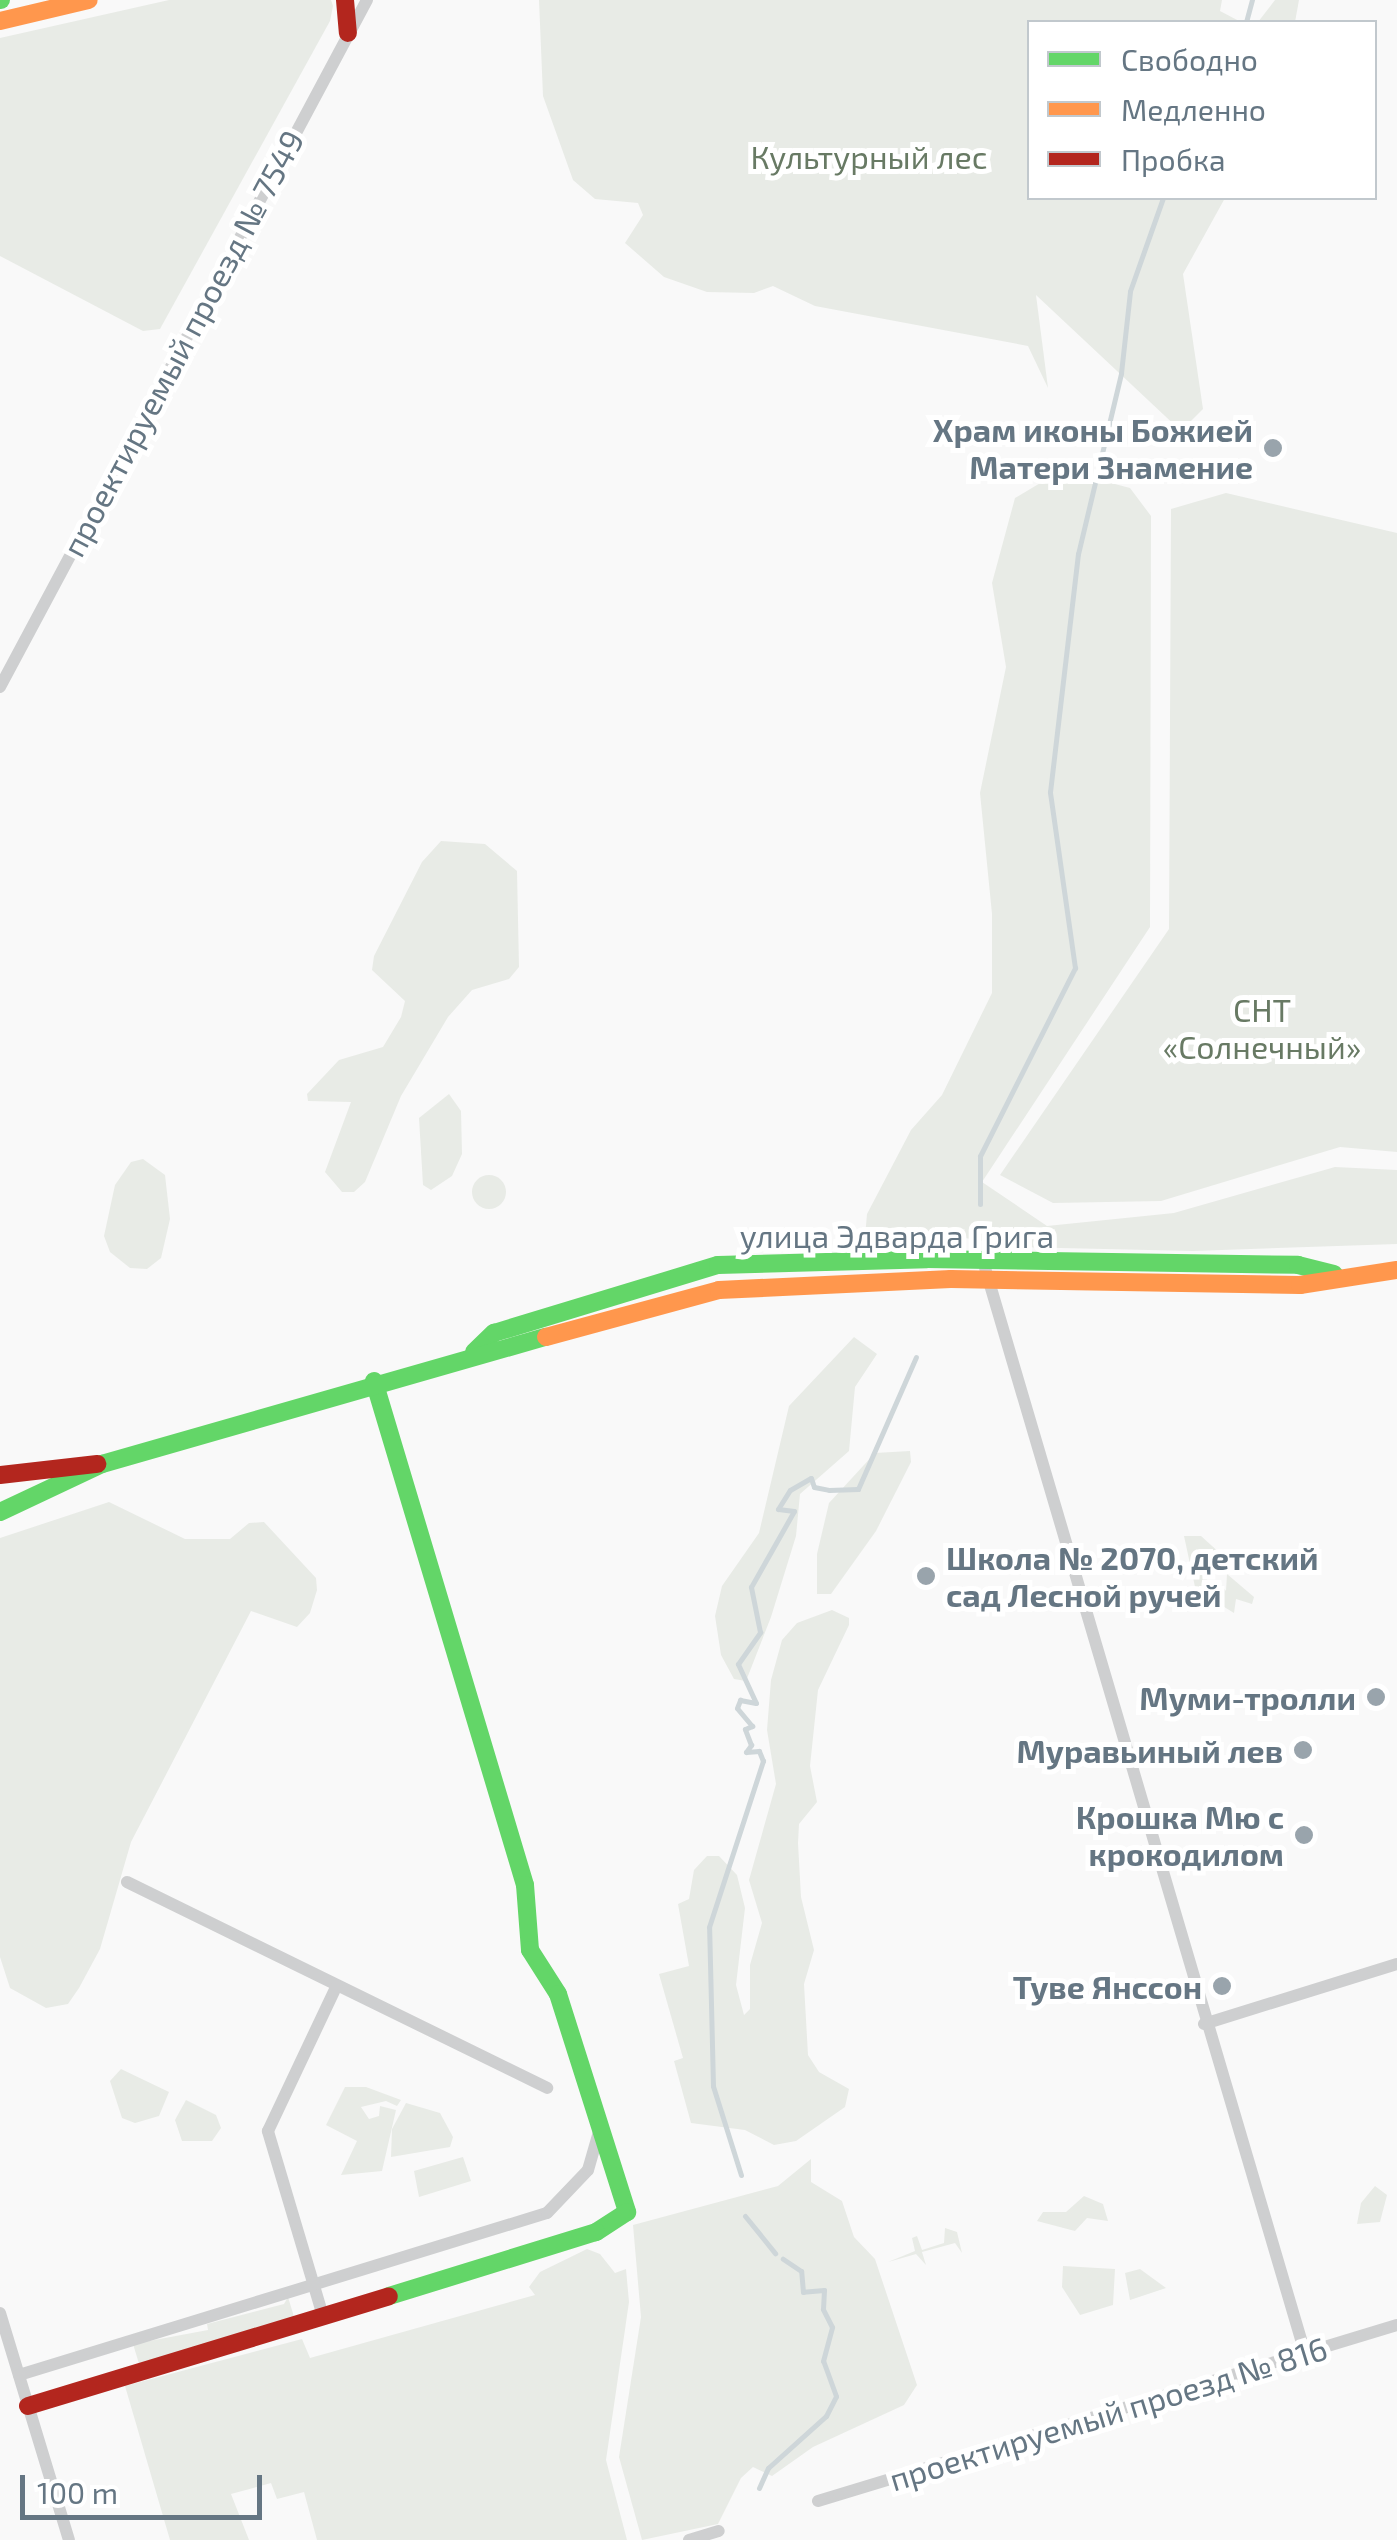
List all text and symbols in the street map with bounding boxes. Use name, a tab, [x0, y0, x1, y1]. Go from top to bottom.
legend	[1027, 20, 1377, 200]
text: Свободно	[1121, 41, 1258, 77]
text: Медленно	[1121, 91, 1266, 127]
street label: проектируемый проезд № 7549	[53, 123, 311, 563]
park label: Культурный лес	[750, 137, 988, 175]
text: Пробка	[1121, 141, 1226, 177]
place label: Храм иконы Божией Матери Знамение	[933, 411, 1253, 486]
marker: Храм иконы Божией Матери Знамение	[1262, 437, 1284, 459]
park label: СНТ «Солнечный»	[1163, 991, 1361, 1066]
street label: улица Эдварда Грига	[740, 1216, 1054, 1254]
place label: Школа № 2070, детский сад Лесной ручей	[946, 1539, 1318, 1614]
marker: Школа № 2070, детский сад Лесной ручей	[915, 1565, 937, 1587]
place label: Муми-тролли	[1139, 1678, 1356, 1716]
marker: Муми-тролли	[1365, 1686, 1387, 1708]
place label: Муравьиный лев	[1016, 1731, 1283, 1769]
marker: Муравьиный лев	[1292, 1739, 1314, 1761]
place label: Крошка Мю с крокодилом	[1076, 1798, 1284, 1873]
marker: Крошка Мю с крокодилом	[1293, 1824, 1315, 1846]
place label: Туве Янссон	[1013, 1967, 1202, 2005]
marker: Туве Янссон	[1211, 1975, 1233, 1997]
street label: проектируемый проезд № 816	[884, 2328, 1332, 2498]
scale bar	[25, 2455, 268, 2517]
text: 100 m	[37, 2474, 118, 2510]

